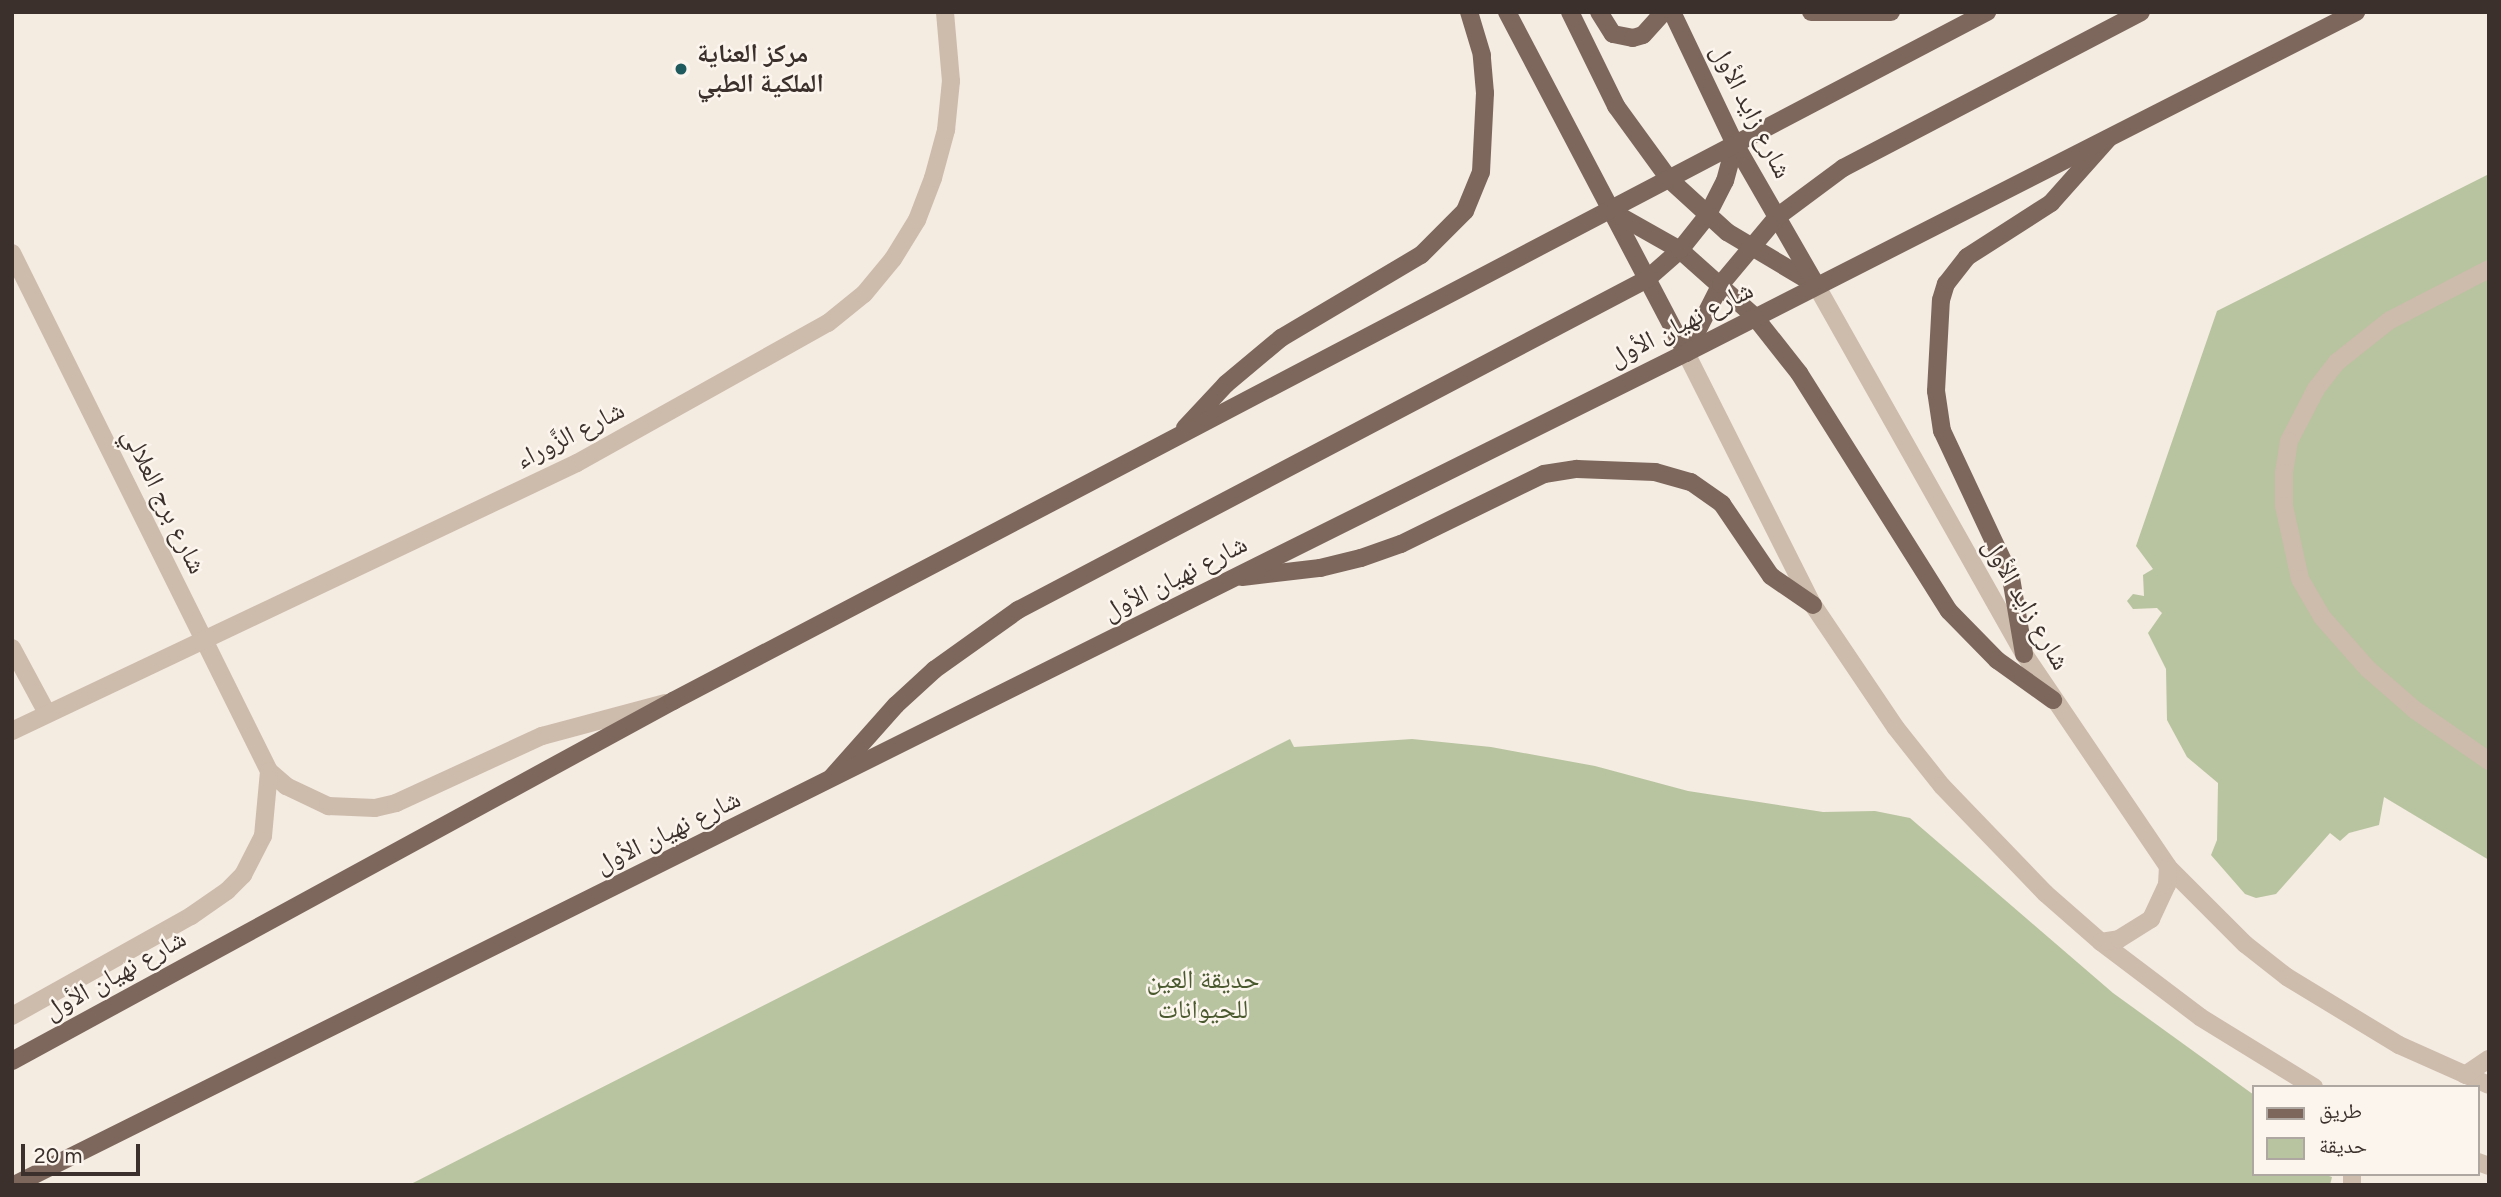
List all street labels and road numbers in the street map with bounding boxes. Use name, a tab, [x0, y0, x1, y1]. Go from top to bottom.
street label: شارع زايد الأول	[1704, 38, 1798, 184]
street label: شارع نهيان الأول	[1604, 274, 1758, 374]
street label: شارع الزَّوراء	[510, 394, 630, 476]
street label: شارع برج العلالي	[115, 423, 213, 579]
street label: شارع نهيان الأول	[1098, 528, 1252, 628]
street label: شارع زايد الأول	[1976, 533, 2076, 675]
street label: شارع نهيان الأول	[590, 783, 746, 881]
street label: شارع نهيان الأول	[38, 923, 192, 1027]

